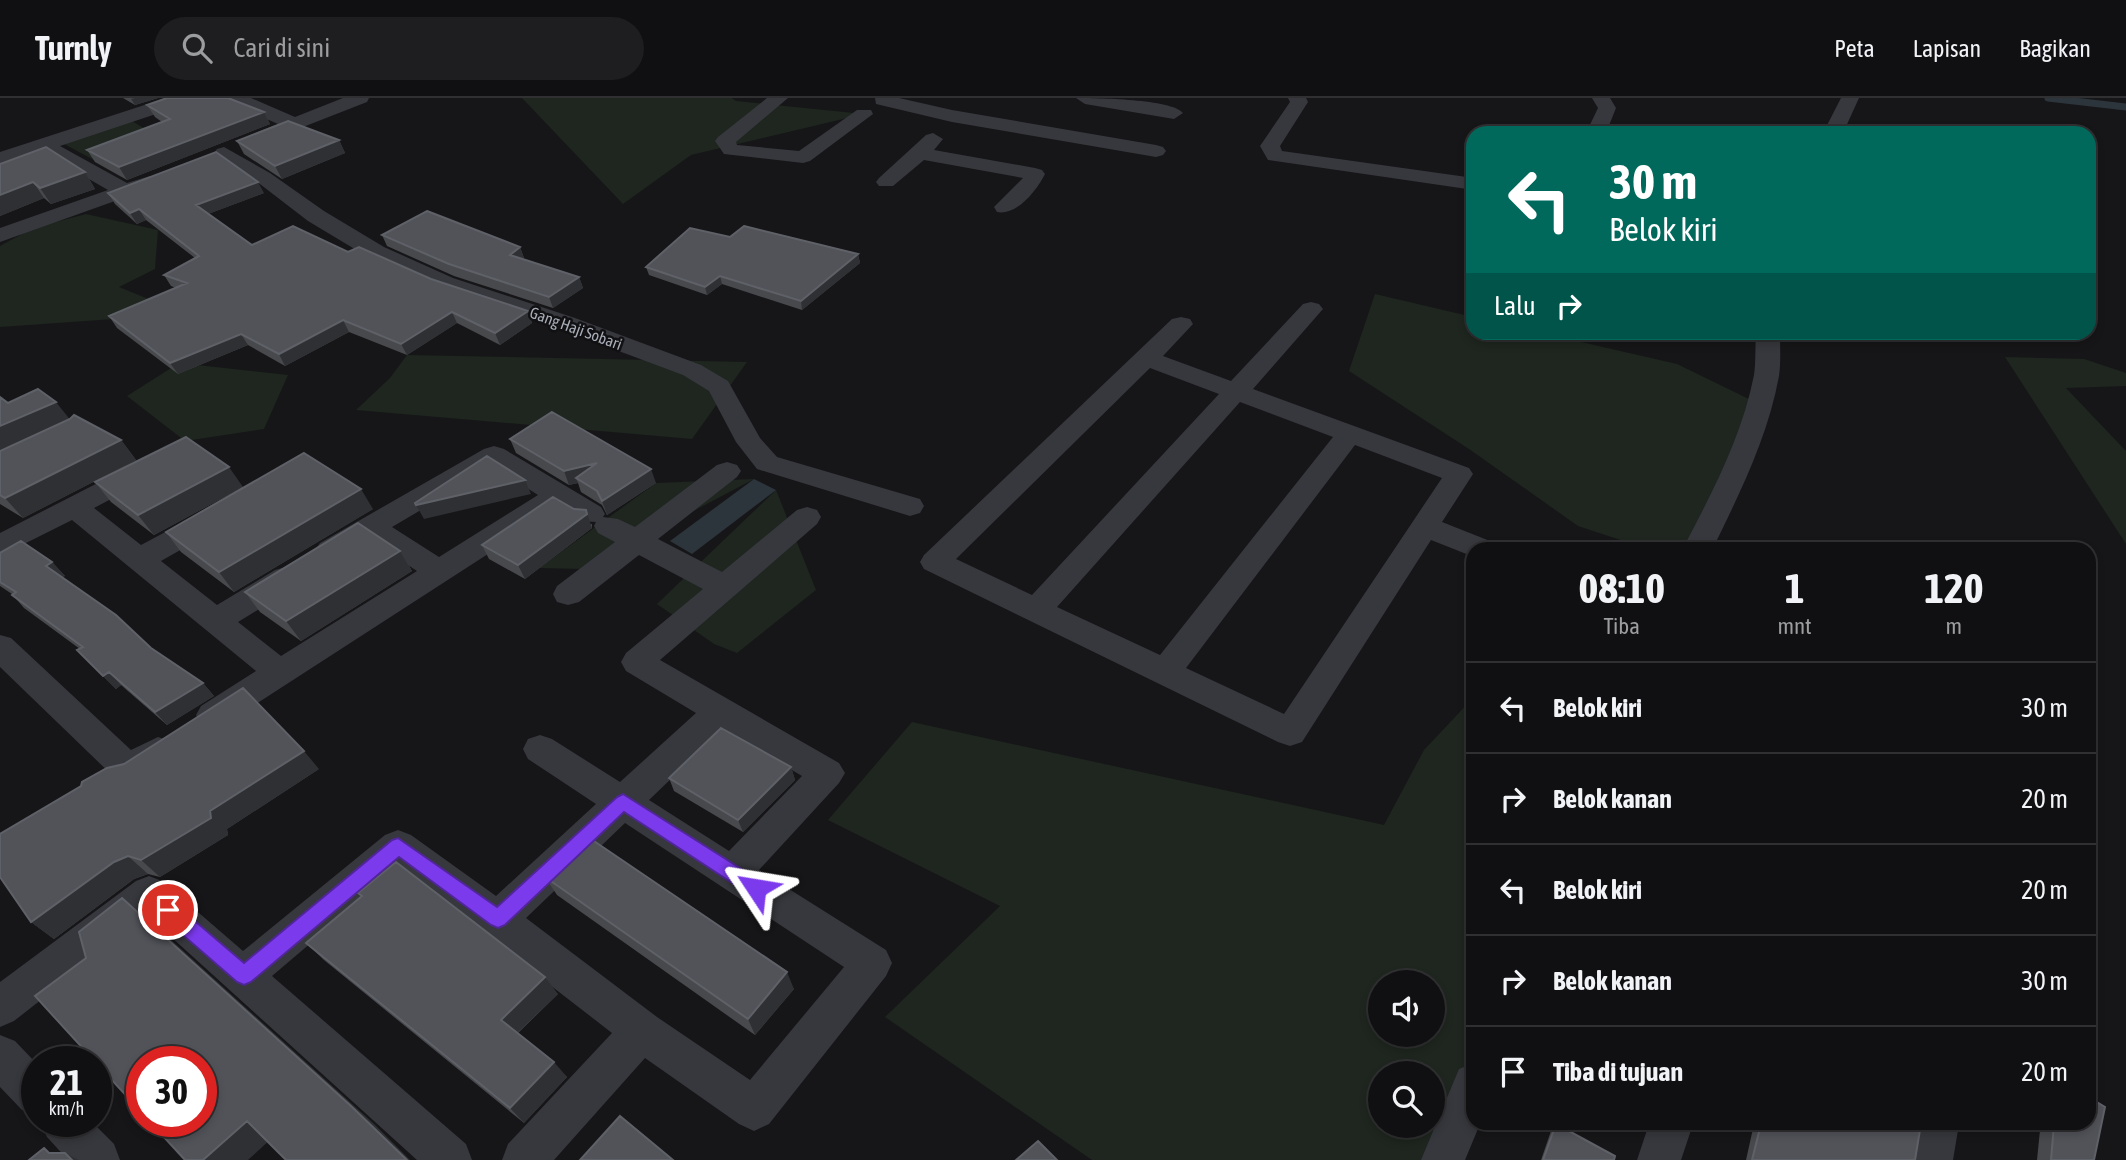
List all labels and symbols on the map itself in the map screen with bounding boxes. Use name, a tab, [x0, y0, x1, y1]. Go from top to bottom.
street label: Gang Haji Sobari	[527, 303, 625, 354]
position arrow	[719, 851, 793, 925]
pin	[138, 880, 198, 940]
speed limit sign: 30	[126, 1046, 217, 1137]

